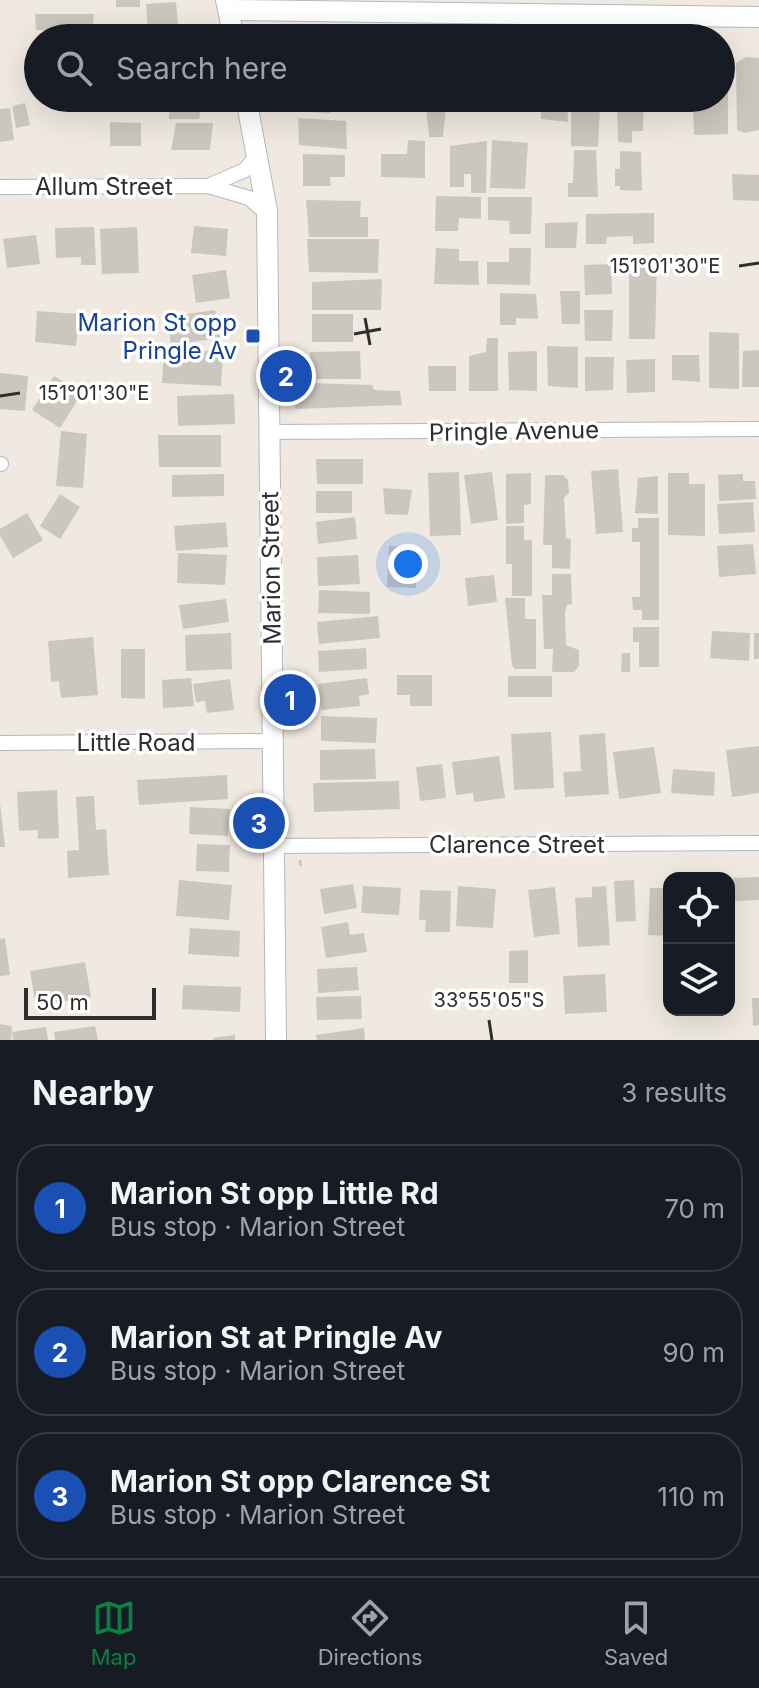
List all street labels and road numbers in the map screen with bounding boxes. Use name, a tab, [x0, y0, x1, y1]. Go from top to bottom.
street label: Allum Street	[35, 172, 173, 201]
street label: Pringle Avenue	[429, 415, 599, 447]
street label: Marion Street	[255, 491, 287, 645]
street label: Little Road	[77, 728, 195, 757]
street label: Clarence Street	[429, 830, 605, 859]

